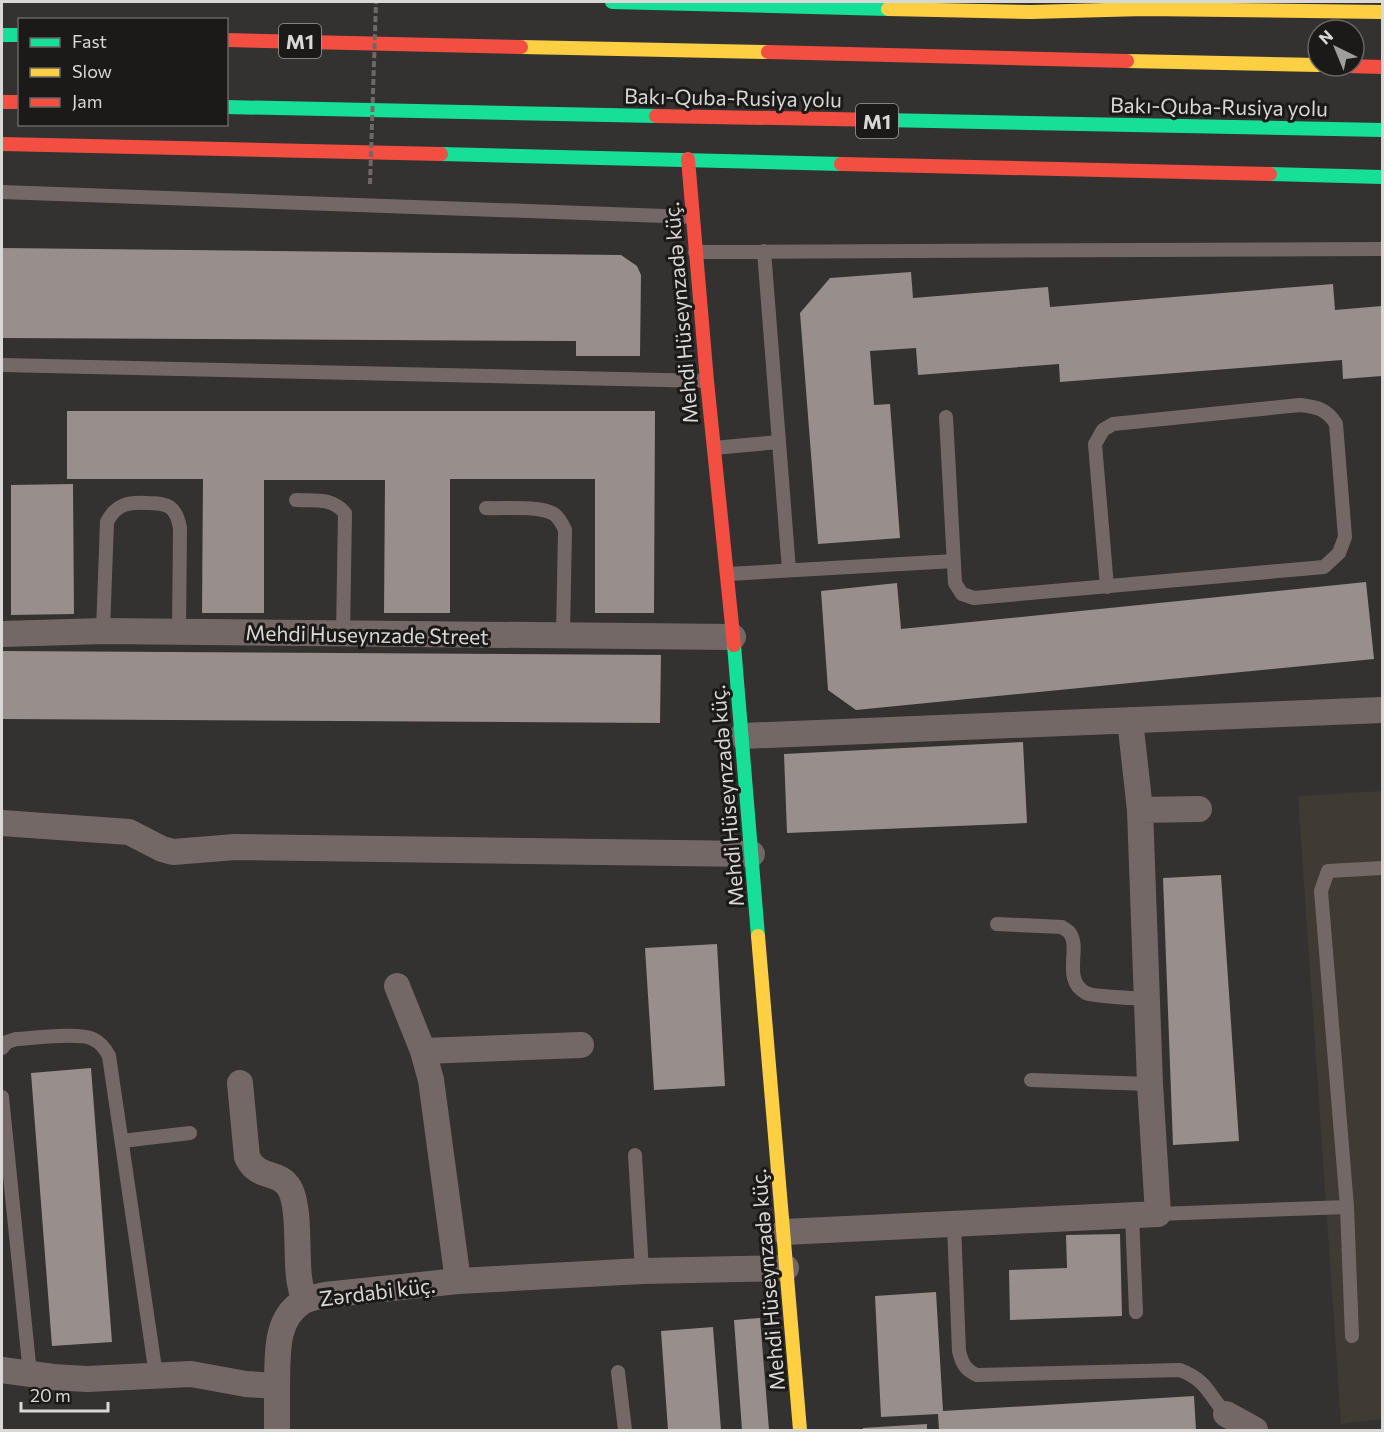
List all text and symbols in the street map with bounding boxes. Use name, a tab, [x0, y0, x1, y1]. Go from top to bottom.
legend	[18, 18, 228, 126]
north arrow	[1306, 18, 1366, 78]
road number: M1	[279, 24, 321, 58]
text: N	[1315, 26, 1336, 48]
text: Fast	[72, 30, 107, 52]
text: Slow	[72, 60, 112, 82]
street label: Bakı-Quba-Rusiya yolu	[624, 83, 842, 111]
text: Jam	[72, 90, 102, 112]
street label: Bakı-Quba-Rusiya yolu	[1110, 92, 1328, 120]
road number: M1	[856, 104, 898, 138]
street label: Mehdi Hüseynzadə küç.	[658, 201, 702, 425]
street label: Mehdi Huseynzadе Street	[245, 619, 489, 649]
street label: Mehdi Hüseynzadə küç.	[704, 684, 748, 908]
street label: Mehdi Hüseynzadə küç.	[745, 1168, 789, 1392]
street label: Zərdabi küç.	[318, 1271, 436, 1311]
scale bar	[21, 1375, 108, 1413]
text: 20 m	[30, 1384, 71, 1406]

